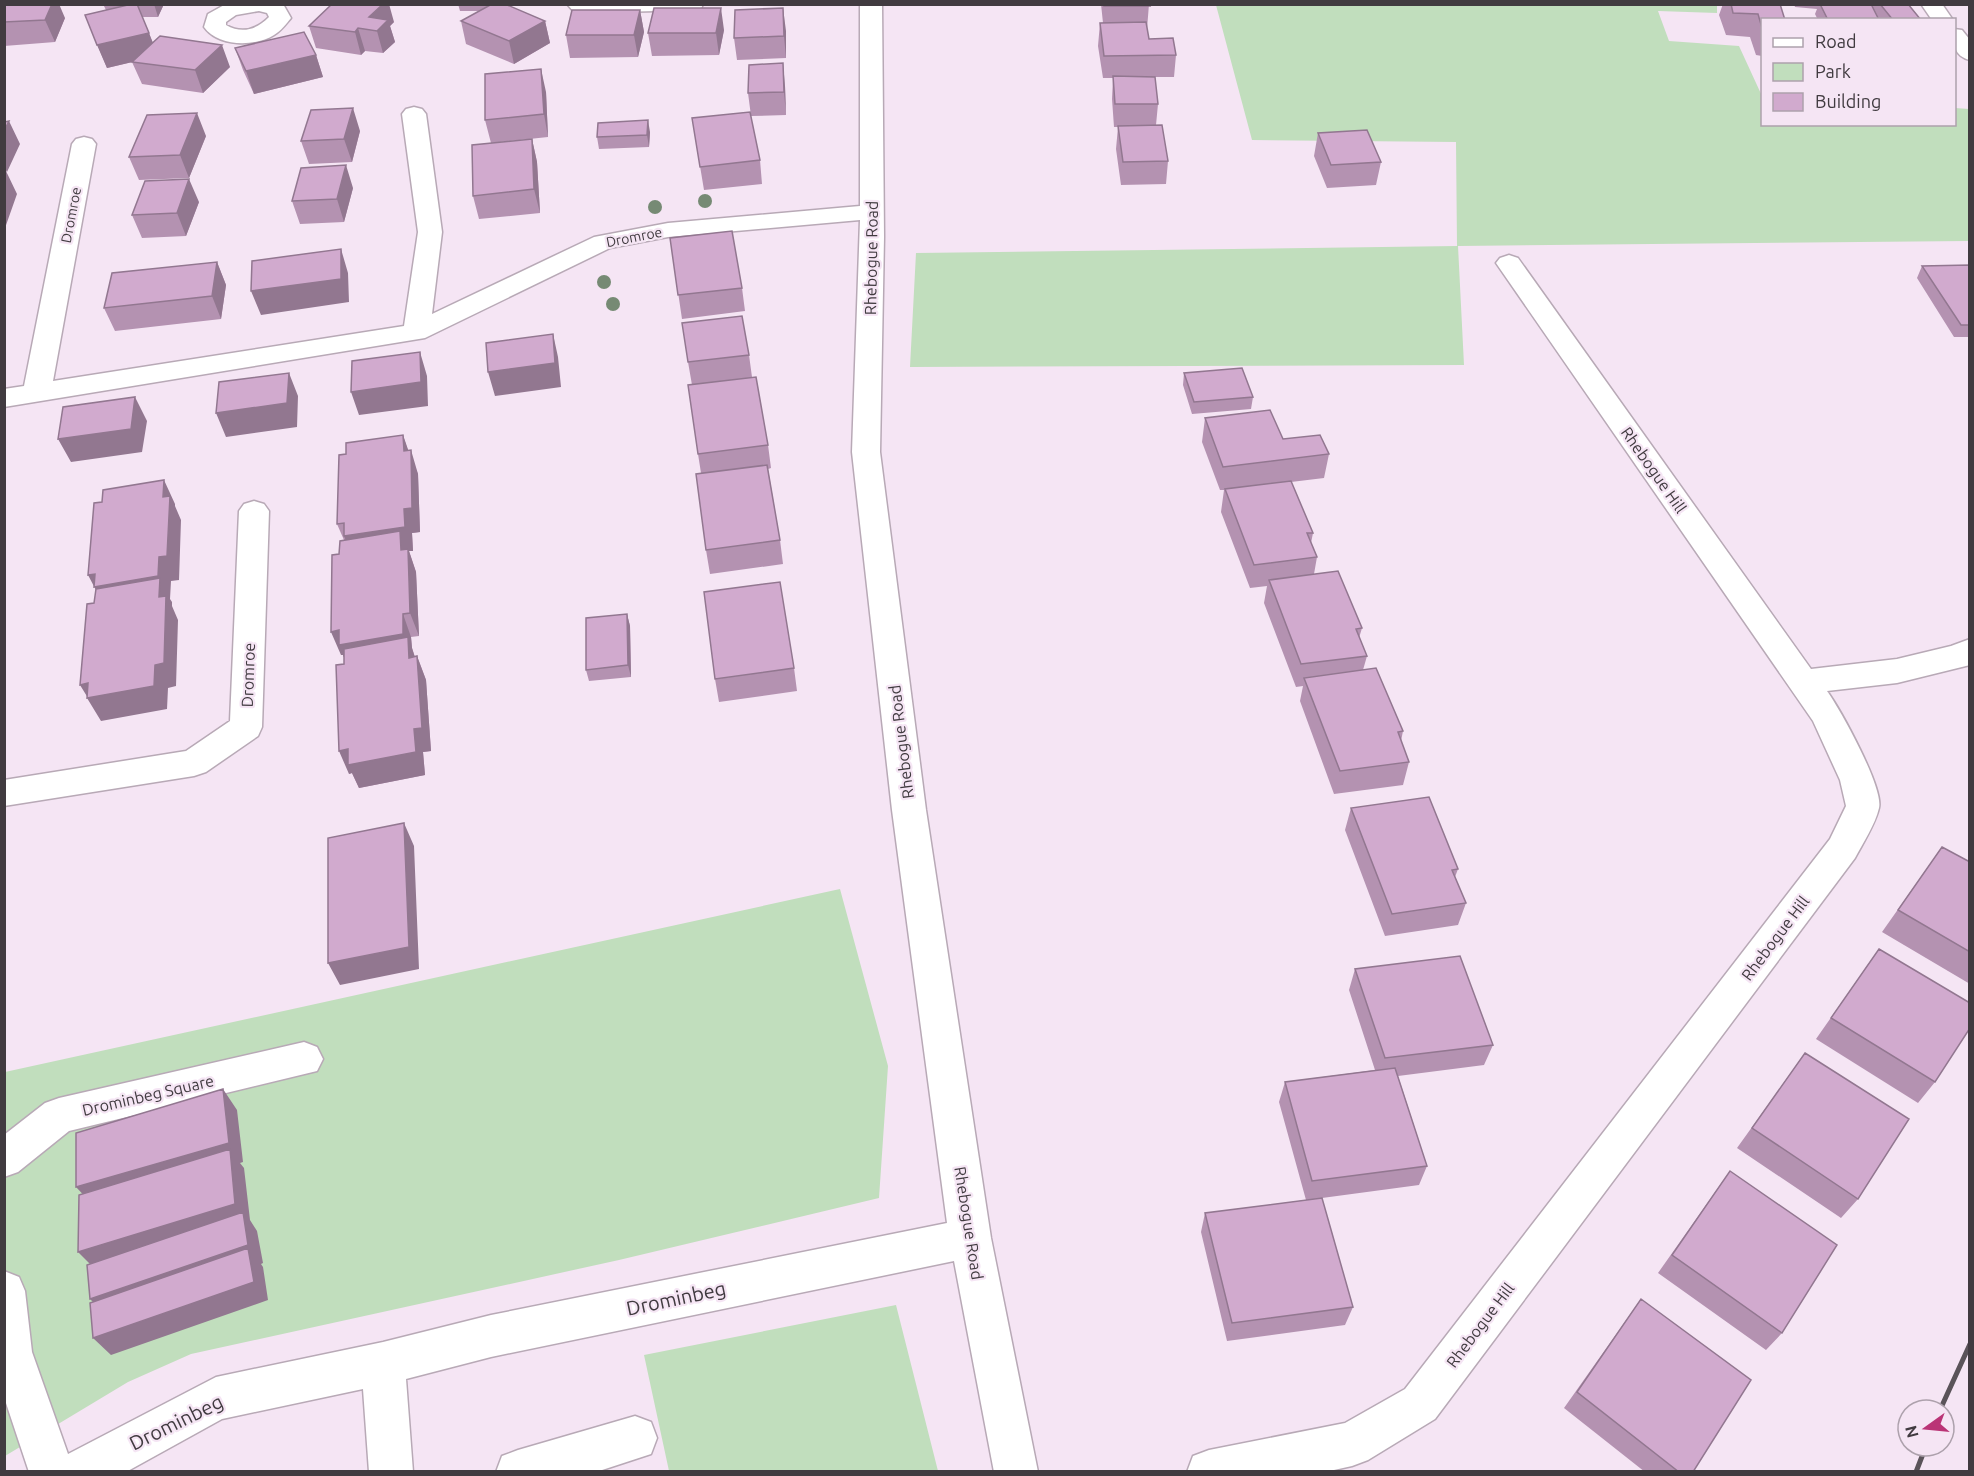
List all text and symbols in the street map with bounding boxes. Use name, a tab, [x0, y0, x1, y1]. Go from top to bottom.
legend	[1761, 18, 1956, 126]
text: Road	[1815, 31, 1857, 51]
text: Park	[1815, 61, 1851, 81]
text: Building	[1815, 91, 1881, 111]
street label: Dromroe	[58, 186, 84, 244]
street label: Rhebogue Road	[861, 201, 881, 315]
street label: Dromroe	[605, 224, 663, 250]
street label: Rhebogue Hill	[1618, 423, 1690, 517]
street label: Dromroe	[238, 642, 258, 708]
street label: Rhebogue Road	[885, 684, 917, 800]
street label: Rhebogue Hill	[1737, 892, 1813, 984]
street label: Drominbeg Square	[80, 1071, 216, 1119]
street label: Rhebogue Road	[951, 1165, 987, 1281]
street label: Drominbeg	[624, 1276, 728, 1320]
street label: Rhebogue Hill	[1442, 1279, 1518, 1371]
street label: Drominbeg	[125, 1389, 227, 1455]
north arrow	[1896, 1398, 1956, 1458]
text: N	[1901, 1424, 1922, 1440]

